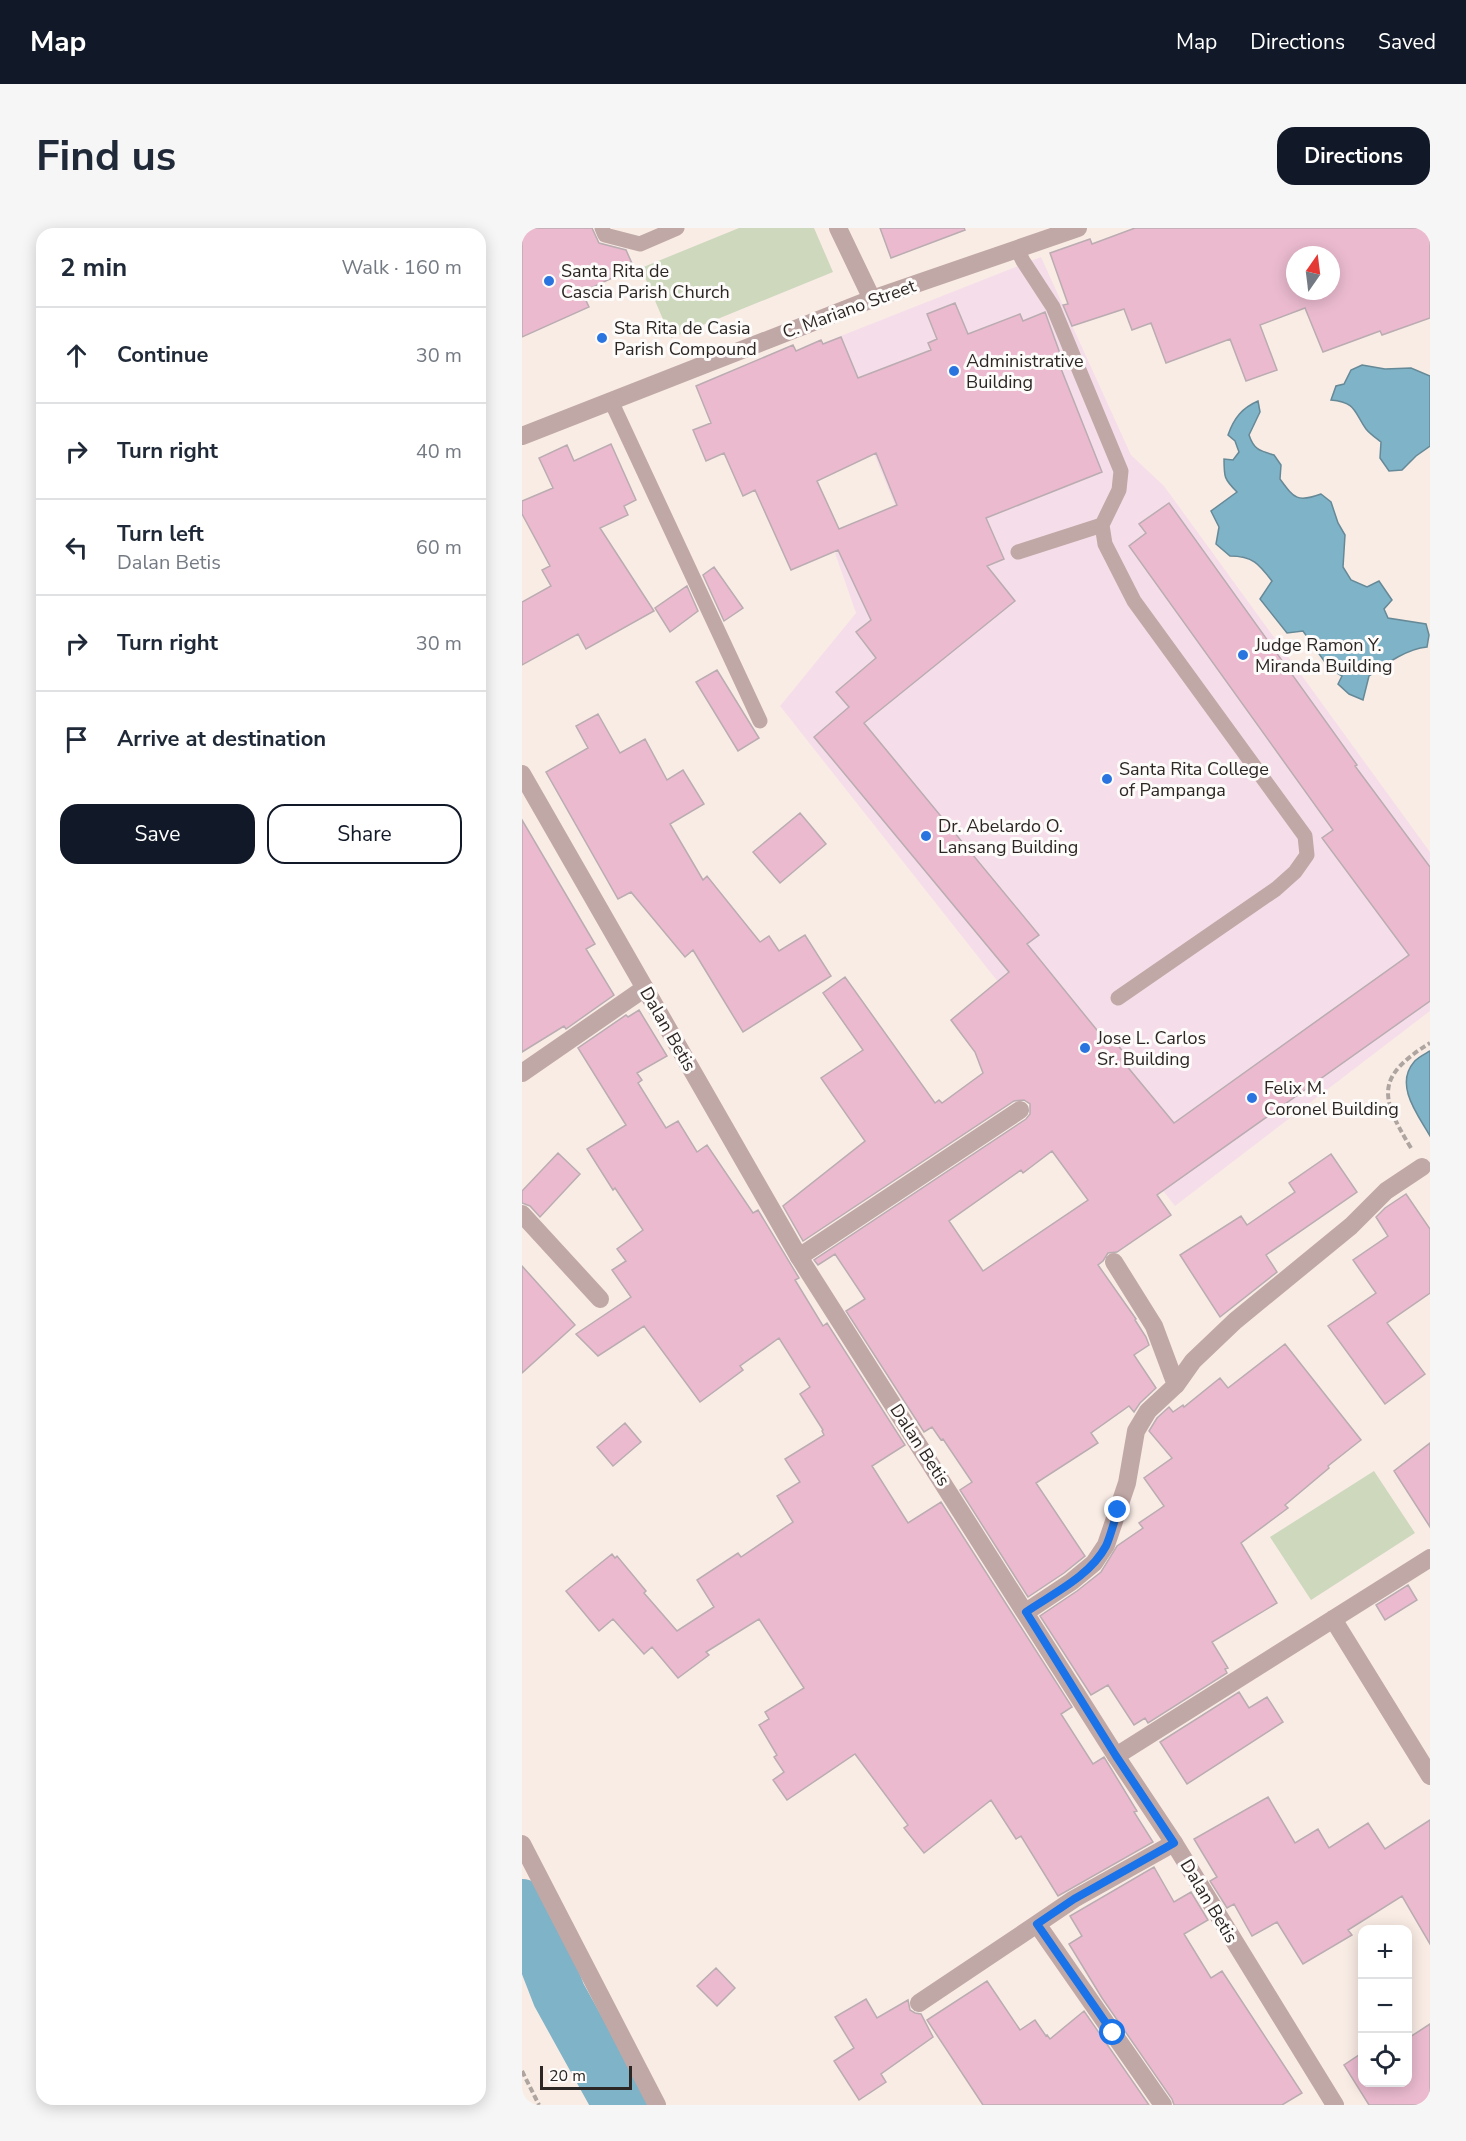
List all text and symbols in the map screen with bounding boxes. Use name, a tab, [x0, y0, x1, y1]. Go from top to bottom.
text: Map	[30, 23, 86, 61]
text: Map	[1176, 28, 1217, 56]
text: Directions	[1250, 28, 1345, 56]
text: Saved	[1378, 28, 1436, 56]
button: Directions	[1277, 127, 1430, 185]
text: Find us	[36, 128, 176, 185]
north arrow	[1286, 246, 1340, 300]
text: 2 min	[60, 250, 127, 285]
text: Walk · 160 m	[342, 254, 462, 281]
place label: Santa Rita de Cascia Parish Church	[561, 259, 730, 304]
marker: Santa Rita de Cascia Parish Church	[542, 274, 556, 288]
street label: C. Mariano Street	[779, 274, 920, 344]
place label: Sta Rita de Casia Parish Compound	[614, 316, 757, 361]
marker: Sta Rita de Casia Parish Compound	[595, 331, 609, 345]
icon: ahead	[60, 339, 93, 372]
text: Continue	[117, 340, 208, 370]
text: 30 m	[416, 342, 462, 369]
place label: Administrative Building	[966, 349, 1083, 394]
marker: Administrative Building	[947, 364, 961, 378]
icon: right	[60, 435, 93, 468]
text: Turn right	[117, 436, 218, 466]
text: 40 m	[416, 438, 462, 465]
text: Turn left	[117, 519, 204, 549]
icon: left	[60, 531, 93, 564]
text: 60 m	[416, 534, 462, 561]
text: Dalan Betis	[117, 549, 221, 576]
icon: right	[60, 627, 93, 660]
text: Turn right	[117, 628, 218, 658]
text: 30 m	[416, 630, 462, 657]
place label: Judge Ramon Y. Miranda Building	[1254, 633, 1392, 678]
marker: Judge Ramon Y. Miranda Building	[1236, 648, 1250, 662]
icon: arrive	[60, 723, 93, 756]
text: Arrive at destination	[117, 724, 326, 754]
place label: Santa Rita College of Pampanga	[1119, 757, 1269, 802]
marker: Santa Rita College of Pampanga	[1100, 772, 1114, 786]
button: Save	[60, 804, 255, 864]
button: Share	[267, 804, 462, 864]
place label: Dr. Abelardo O. Lansang Building	[938, 814, 1078, 859]
marker: Dr. Abelardo O. Lansang Building	[919, 829, 933, 843]
street label: Dalan Betis	[634, 983, 702, 1075]
place label: Jose L. Carlos Sr. Building	[1096, 1026, 1206, 1071]
marker: Jose L. Carlos Sr. Building	[1078, 1041, 1092, 1055]
place label: Felix M. Coronel Building	[1264, 1076, 1399, 1121]
marker: Felix M. Coronel Building	[1245, 1091, 1259, 1105]
street label: Dalan Betis	[884, 1399, 956, 1491]
route end	[1104, 1496, 1130, 1522]
street label: Dalan Betis	[1175, 1855, 1243, 1947]
map controls	[1358, 1925, 1412, 2087]
button: +	[1358, 1925, 1412, 1979]
button: −	[1358, 1979, 1412, 2033]
route start	[1099, 2019, 1125, 2045]
button: locate	[1358, 2033, 1412, 2087]
scale bar	[540, 2063, 632, 2090]
text: 20 m	[549, 2065, 586, 2087]

